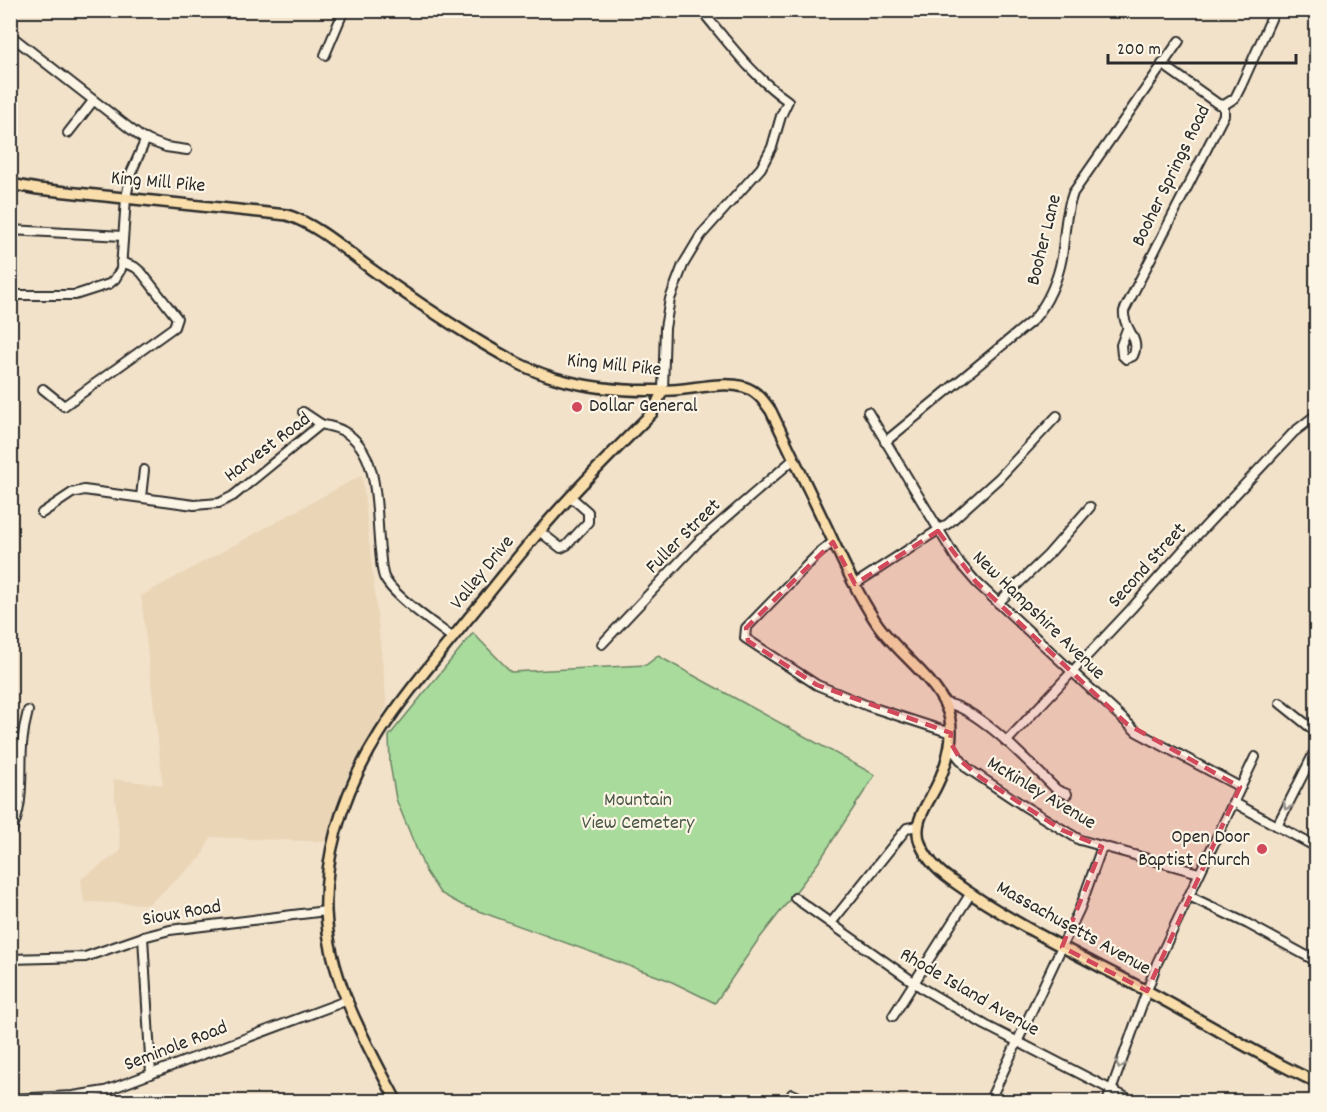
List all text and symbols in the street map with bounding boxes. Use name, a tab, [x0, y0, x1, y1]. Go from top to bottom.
scale bar	[1108, 27, 1296, 65]
text: 200 m	[1117, 38, 1161, 63]
street label: Booher Springs Road	[1125, 100, 1219, 252]
street label: King Mill Pike	[110, 165, 207, 201]
street label: Booher Lane	[1020, 191, 1070, 288]
street label: King Mill Pike	[565, 347, 663, 385]
place label: Dollar General	[589, 393, 698, 421]
marker: Dollar General	[570, 400, 584, 414]
street label: Harvest Road	[219, 406, 317, 490]
street label: Fuller Street	[640, 493, 728, 581]
street label: Second Street	[1102, 517, 1194, 615]
street label: Valley Drive	[444, 530, 522, 616]
street label: New Hampshire Avenue	[965, 545, 1111, 687]
street label: McKinley Avenue	[981, 750, 1101, 838]
park label: Mountain View Cemetery	[582, 787, 695, 838]
one-way arrow	[1283, 800, 1294, 810]
place label: Open Door Baptist Church	[1138, 824, 1251, 875]
marker: Open Door Baptist Church	[1255, 842, 1269, 856]
street label: Massachusetts Avenue	[991, 875, 1156, 983]
street label: Sioux Road	[140, 893, 224, 935]
street label: Rhode Island Avenue	[894, 942, 1044, 1045]
street label: Seminole Road	[120, 1014, 232, 1080]
one-way arrow	[1115, 1059, 1127, 1070]

